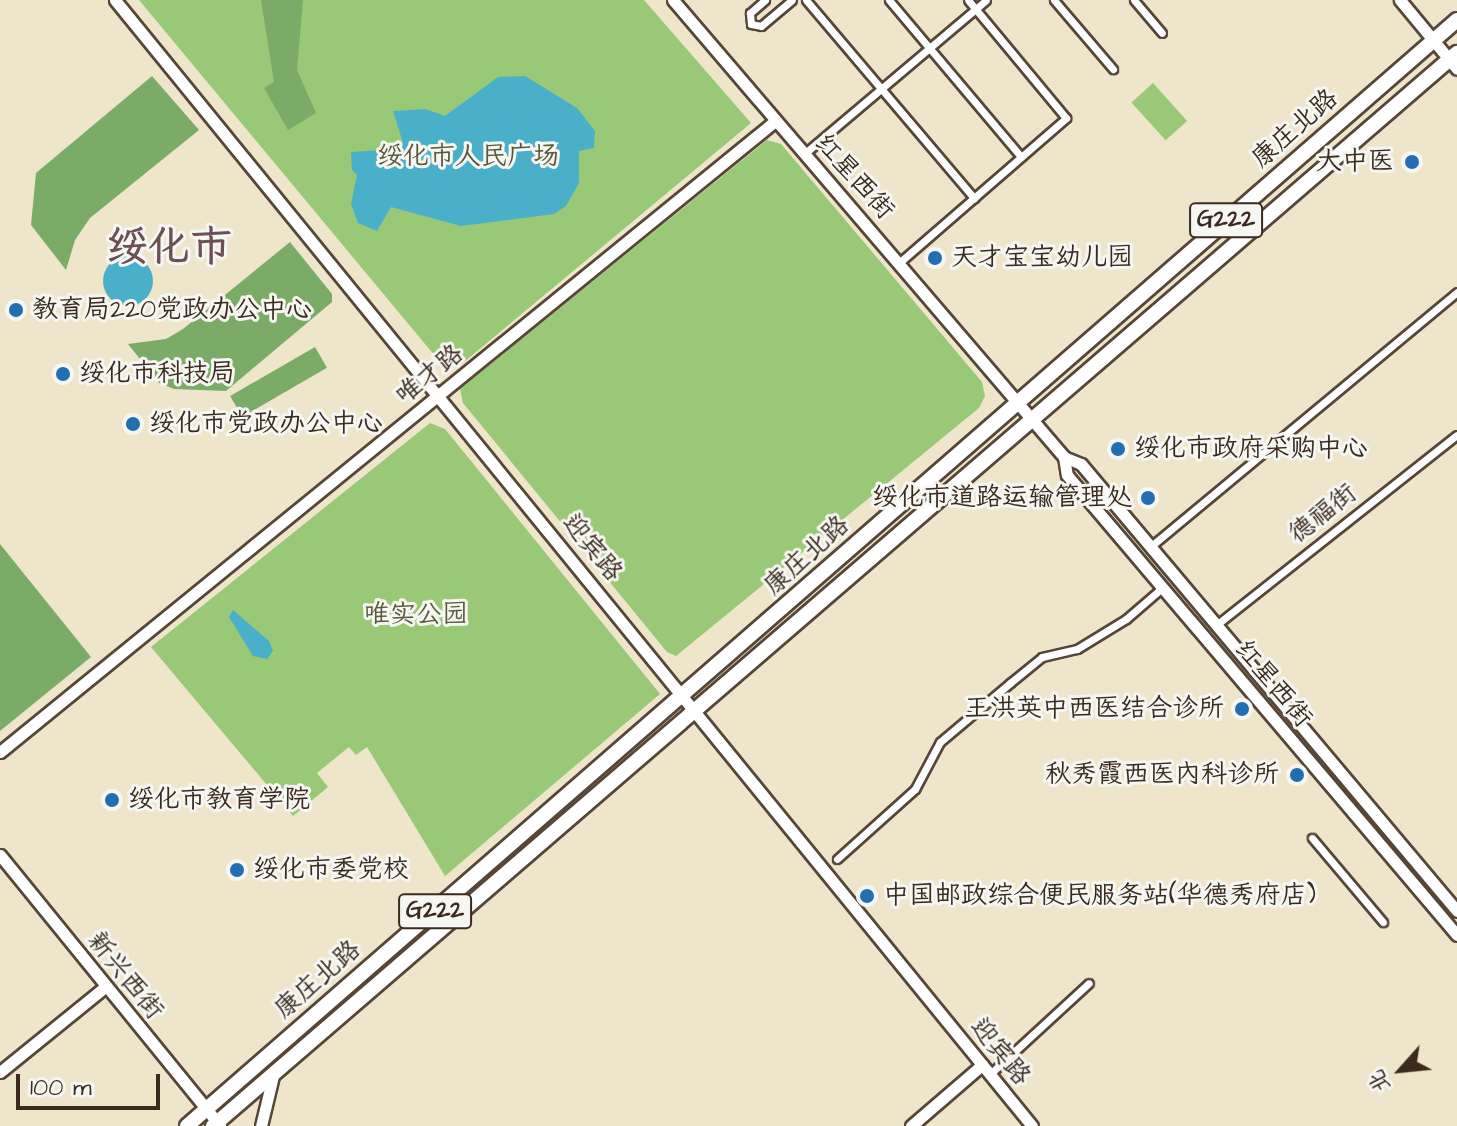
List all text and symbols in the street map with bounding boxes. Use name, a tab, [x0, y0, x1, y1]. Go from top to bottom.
street label: 康庄北路	[1246, 83, 1344, 175]
street label: 红星西街	[808, 128, 900, 226]
park label: 绥化市人民广场	[377, 141, 559, 173]
place label: 大中医	[1316, 146, 1394, 178]
marker: 大中医	[1401, 151, 1423, 173]
road number: G222	[1188, 200, 1264, 240]
district label: 绥化市	[106, 223, 232, 273]
place label: 天才宝宝幼儿园	[951, 242, 1133, 274]
marker: 天才宝宝幼儿园	[926, 249, 944, 267]
place label: 教育局220党政办公中心	[32, 294, 312, 326]
marker: 教育局220党政办公中心	[7, 301, 25, 319]
street label: 唯才路	[390, 338, 470, 412]
place label: 绥化市科技局	[79, 358, 235, 390]
marker: 绥化市科技局	[54, 365, 72, 383]
place label: 绥化市党政办公中心	[149, 408, 383, 440]
marker: 绥化市党政办公中心	[124, 415, 142, 433]
place label: 绥化市政府采购中心	[1134, 433, 1368, 465]
marker: 绥化市政府采购中心	[1109, 440, 1127, 458]
street label: 德福街	[1283, 478, 1363, 550]
place label: 绥化市道路运输管理处	[872, 482, 1132, 514]
marker: 绥化市道路运输管理处	[1139, 489, 1157, 507]
street label: 迎宾路	[555, 508, 629, 588]
street label: 康庄北路	[758, 510, 856, 602]
park label: 唯实公园	[364, 599, 468, 631]
street label: 红星西街	[1228, 634, 1318, 734]
place label: 王洪英中西医结合诊所	[964, 693, 1224, 725]
marker: 王洪英中西医结合诊所	[1231, 698, 1253, 720]
place label: 秋秀霞西医内科诊所	[1045, 759, 1279, 791]
marker: 秋秀霞西医内科诊所	[1286, 764, 1308, 786]
place label: 绥化市教育学院	[128, 784, 310, 816]
marker: 绥化市教育学院	[103, 791, 121, 809]
place label: 绥化市委党校	[253, 854, 409, 886]
marker: 绥化市委党校	[228, 861, 246, 879]
place label: 中国邮政综合便民服务站(华德秀府店)	[883, 880, 1316, 912]
marker: 中国邮政综合便民服务站(华德秀府店)	[858, 887, 876, 905]
road number: G222	[397, 891, 473, 931]
street label: 新兴西街	[80, 926, 170, 1026]
street label: 康庄北路	[269, 934, 367, 1026]
street label: 迎宾路	[963, 1012, 1037, 1092]
north arrow	[1361, 1030, 1441, 1110]
scale bar	[20, 1058, 164, 1108]
text: 北	[1360, 1064, 1398, 1098]
text: 100 m	[30, 1071, 92, 1105]

